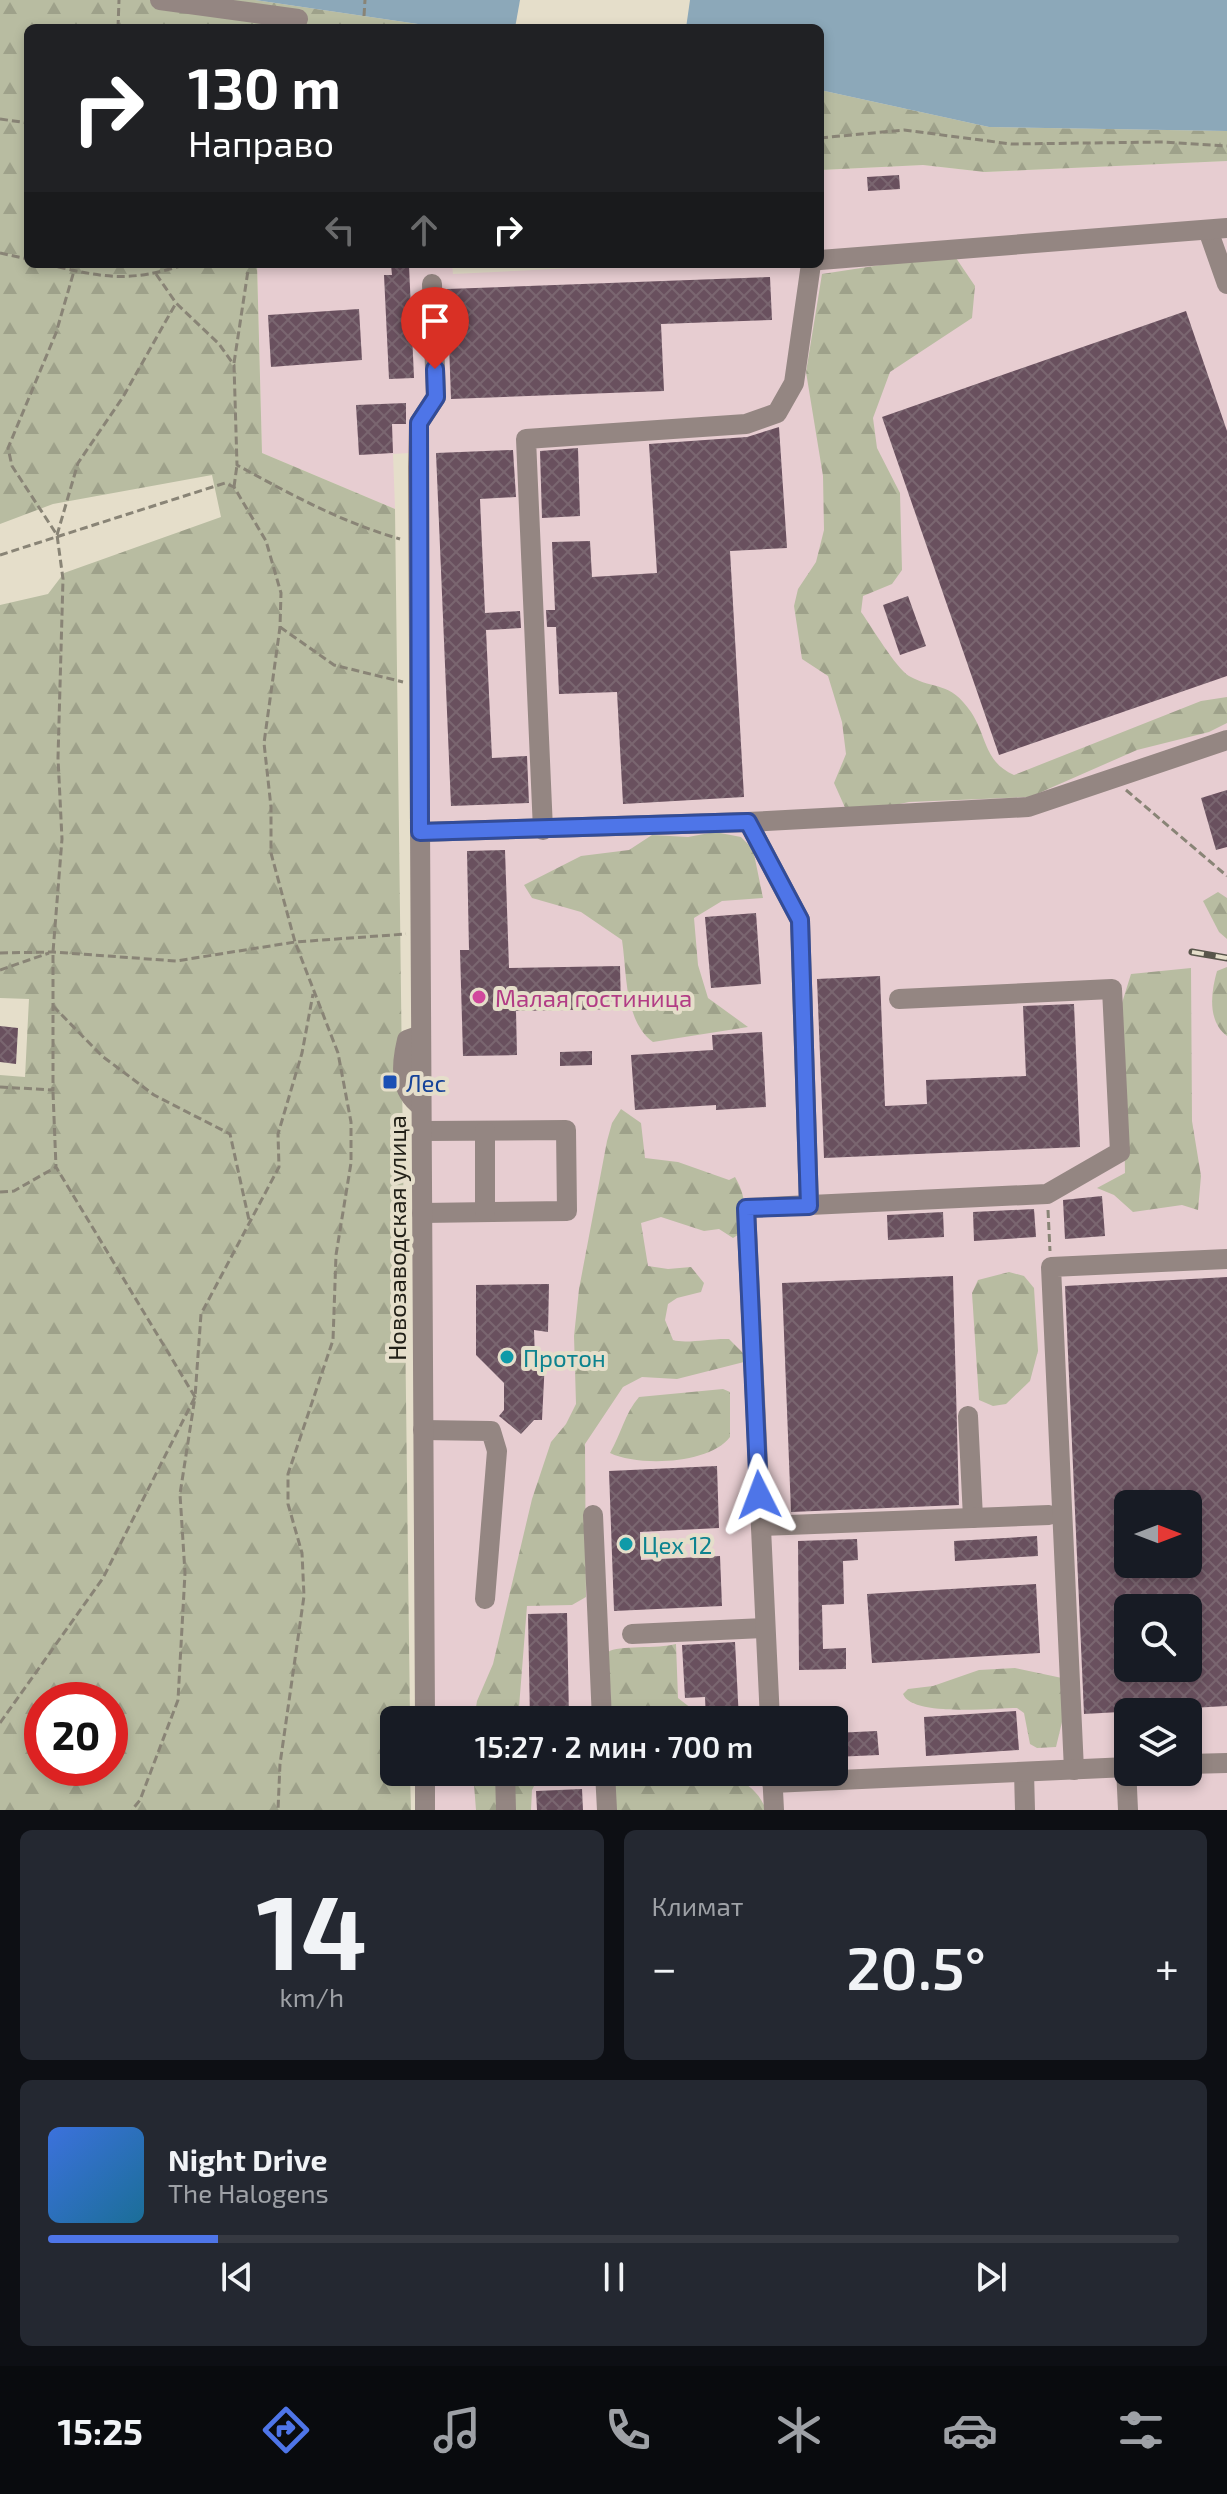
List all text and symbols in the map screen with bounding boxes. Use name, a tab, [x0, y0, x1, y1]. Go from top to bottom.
text: 130 m	[188, 53, 341, 120]
icon: right	[56, 56, 160, 160]
text: Направо	[188, 121, 334, 164]
icon: left	[318, 208, 362, 252]
icon: ahead	[402, 208, 446, 252]
icon: right	[486, 208, 530, 252]
pin	[401, 287, 469, 369]
icon: arrive	[413, 299, 457, 343]
place label: Малая гостиница	[495, 983, 692, 1012]
marker: Малая гостиница	[470, 988, 488, 1006]
place label: Лес	[406, 1068, 446, 1097]
marker: Лес	[381, 1073, 399, 1091]
street label: Новозаводская улица	[382, 1115, 412, 1361]
place label: Протон	[523, 1343, 606, 1372]
marker: Протон	[498, 1348, 516, 1366]
position arrow	[717, 1453, 801, 1537]
north arrow	[1114, 1490, 1202, 1578]
map controls	[1114, 1490, 1202, 1786]
place label: Цех 12	[642, 1530, 712, 1559]
marker: Цех 12	[617, 1535, 635, 1553]
button: search	[1114, 1594, 1202, 1682]
speed limit sign: 20	[24, 1682, 128, 1786]
button: layers	[1114, 1698, 1202, 1786]
text: 15:27 · 2 мин · 700 m	[475, 1728, 753, 1764]
text: 14	[256, 1866, 367, 1991]
text: Климат	[652, 1890, 744, 1921]
text: 20.5°	[846, 1930, 986, 2002]
text: −	[652, 1940, 677, 1993]
text: +	[1155, 1940, 1179, 1993]
text: km/h	[279, 1981, 344, 2012]
text: Night Drive	[168, 2141, 327, 2177]
text: The Halogens	[168, 2177, 329, 2208]
icon: previous	[215, 2255, 259, 2299]
icon: pause	[592, 2255, 636, 2299]
icon: next	[969, 2255, 1013, 2299]
icon: directions	[258, 2402, 314, 2458]
icon: music	[429, 2402, 485, 2458]
icon: phone	[600, 2402, 656, 2458]
icon: climate	[771, 2402, 827, 2458]
icon: car	[942, 2402, 998, 2458]
icon: filters	[1113, 2402, 1169, 2458]
text: 15:25	[58, 2409, 143, 2452]

